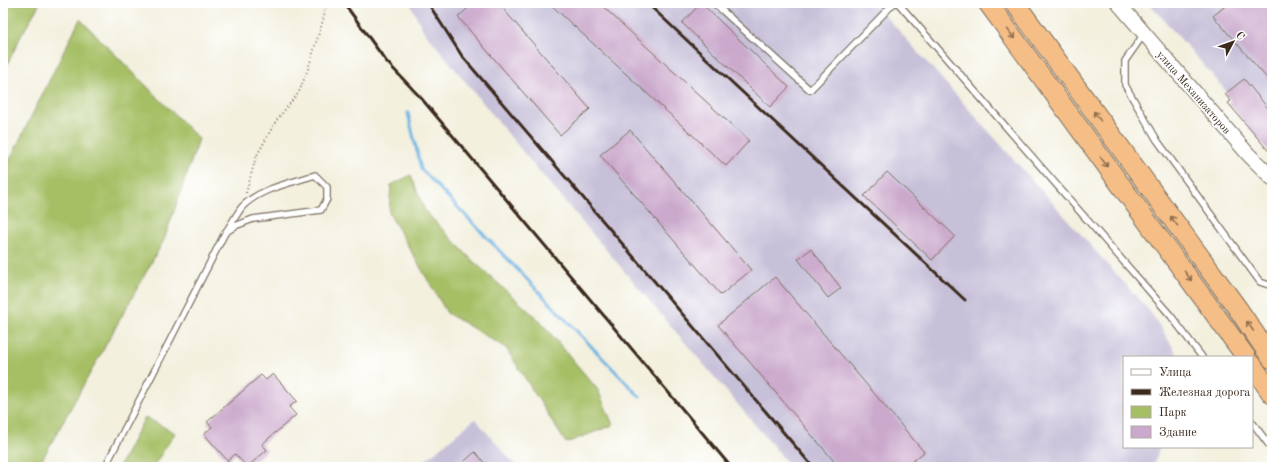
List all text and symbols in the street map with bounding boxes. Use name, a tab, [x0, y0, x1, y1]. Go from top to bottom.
north arrow	[1213, 22, 1253, 62]
one-way arrow	[1007, 29, 1015, 40]
text: С	[1233, 30, 1246, 43]
street label: улица Механизаторов	[1154, 49, 1232, 137]
one-way arrow	[1093, 111, 1101, 122]
one-way arrow	[1100, 156, 1109, 167]
one-way arrow	[1170, 216, 1178, 227]
one-way arrow	[1183, 270, 1192, 281]
one-way arrow	[1246, 321, 1254, 332]
legend	[1123, 356, 1253, 448]
text: Улица	[1159, 367, 1192, 379]
text: Железная дорога	[1159, 387, 1250, 399]
text: Парк	[1159, 407, 1187, 419]
text: Здание	[1159, 427, 1197, 439]

